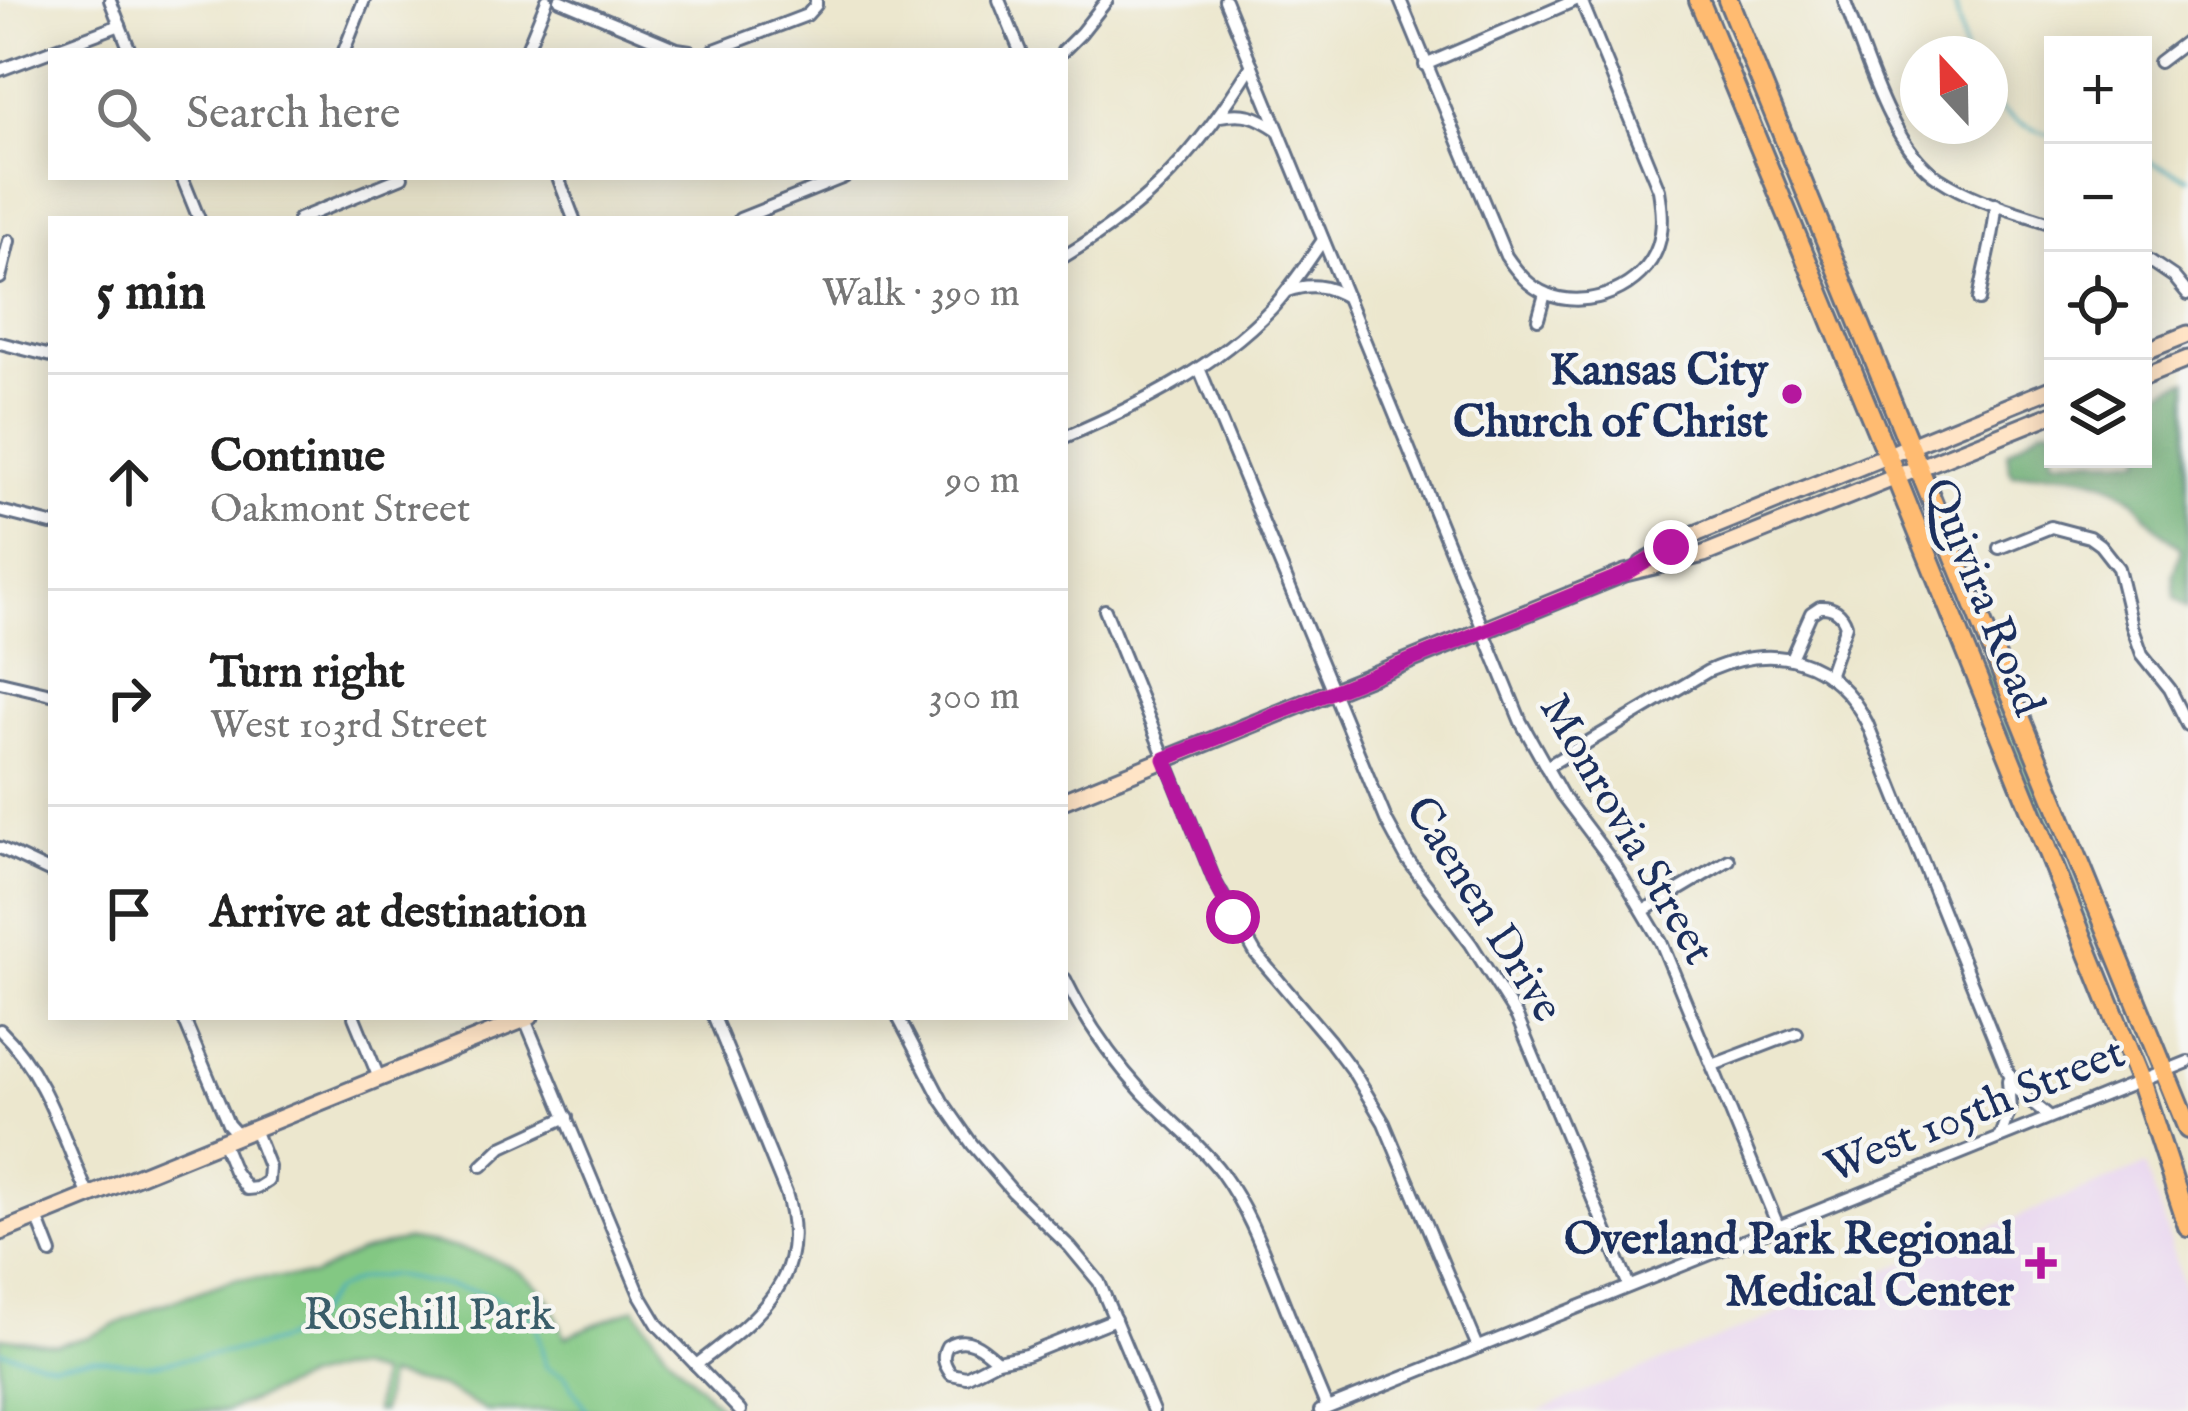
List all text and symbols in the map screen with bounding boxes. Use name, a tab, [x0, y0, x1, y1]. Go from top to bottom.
north arrow	[1900, 36, 2008, 144]
map controls	[2044, 36, 2152, 468]
button: +	[2044, 36, 2152, 144]
search box	[48, 48, 1068, 180]
icon: search	[90, 81, 156, 147]
text: Search here	[186, 86, 400, 143]
button: −	[2044, 144, 2152, 252]
button: locate	[2044, 252, 2152, 360]
text: 5 min	[96, 262, 206, 327]
text: Walk · 390 m	[822, 270, 1020, 319]
place label: Kansas City Church of Christ	[1453, 343, 1770, 452]
button: layers	[2044, 360, 2152, 468]
marker: Kansas City Church of Christ	[1779, 381, 1805, 407]
text: Continue	[210, 429, 385, 486]
icon: ahead	[96, 449, 162, 515]
text: 90 m	[945, 457, 1020, 506]
street label: Quivira Road	[1909, 470, 2057, 726]
text: Oakmont Street	[210, 486, 470, 535]
route end	[1644, 520, 1698, 574]
text: Turn right	[210, 645, 405, 702]
icon: right	[96, 665, 162, 731]
text: 300 m	[928, 673, 1020, 722]
street label: Monrovia Street	[1525, 684, 1726, 975]
text: West 103rd Street	[210, 702, 487, 751]
street label: Caenen Drive	[1391, 786, 1575, 1033]
icon: arrive	[96, 881, 162, 947]
text: Arrive at destination	[210, 885, 587, 942]
route start	[1206, 890, 1260, 944]
street label: West 105th Street	[1817, 1025, 2134, 1197]
place label: Overland Park Regional Medical Center	[1564, 1212, 2015, 1321]
marker: Overland Park Regional Medical Center	[2025, 1247, 2057, 1279]
park label: Rosehill Park	[304, 1288, 555, 1345]

